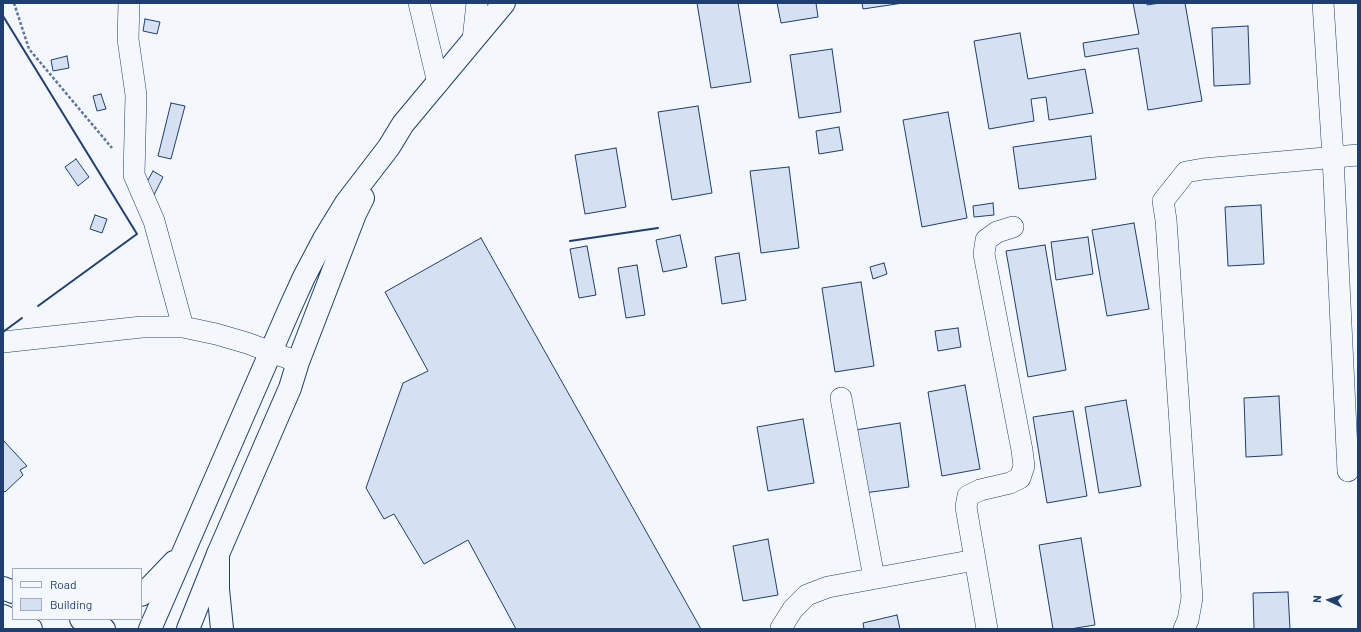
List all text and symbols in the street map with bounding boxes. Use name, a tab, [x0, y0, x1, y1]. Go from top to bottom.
legend	[12, 568, 142, 620]
text: Road	[50, 577, 77, 591]
north arrow	[1309, 580, 1349, 620]
text: N	[1310, 595, 1323, 603]
text: Building	[50, 597, 92, 611]

